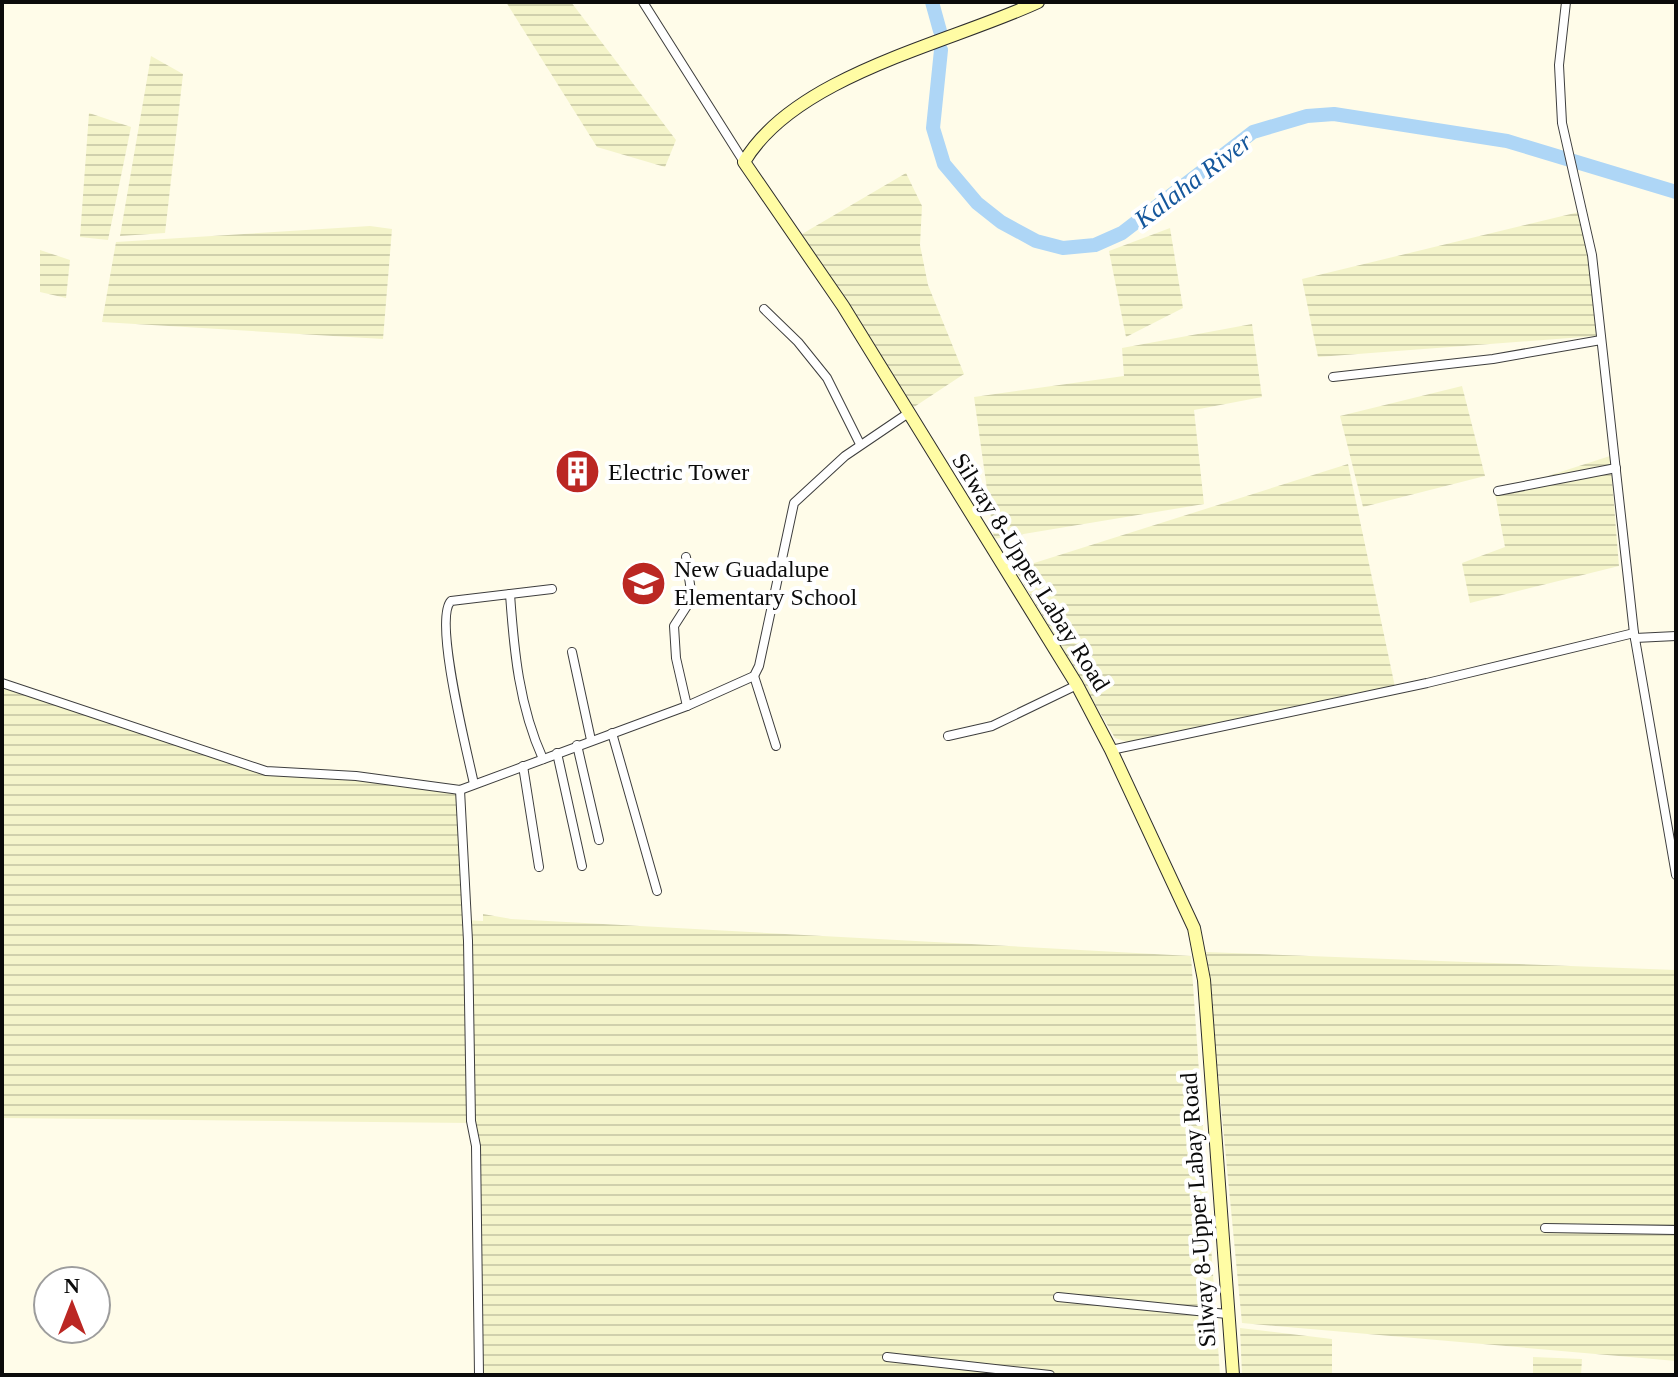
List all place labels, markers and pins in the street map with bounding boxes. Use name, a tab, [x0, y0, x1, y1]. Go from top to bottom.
building icon: Electric Tower	[553, 448, 601, 496]
place label: Electric Tower	[608, 459, 749, 485]
place label: New Guadalupe Elementary School	[674, 556, 858, 610]
school or university icon: New Guadalupe Elementary School	[619, 559, 667, 607]

